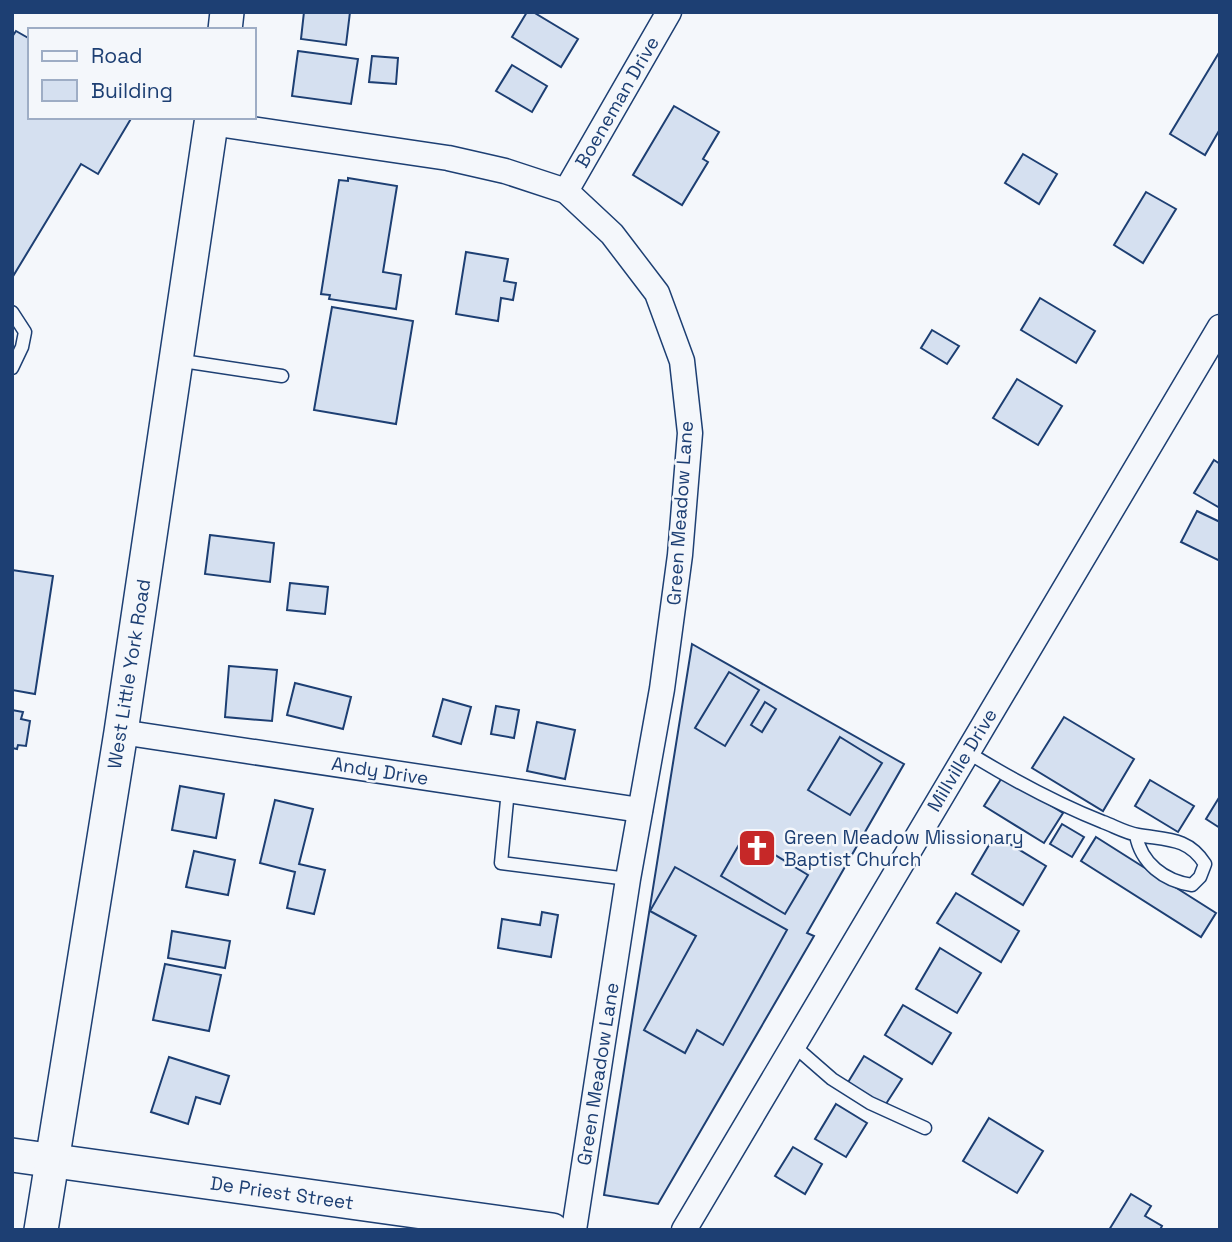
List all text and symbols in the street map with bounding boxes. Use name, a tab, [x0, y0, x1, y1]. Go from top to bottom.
legend	[28, 28, 256, 119]
street label: Boeneman Drive	[569, 32, 665, 172]
text: Road	[91, 42, 143, 69]
text: Building	[91, 77, 173, 104]
street label: Green Meadow Lane	[661, 420, 699, 606]
street label: West Little York Road	[102, 577, 156, 771]
street label: Millville Drive	[921, 704, 1003, 816]
street label: Andy Drive	[330, 751, 430, 791]
place label: Green Meadow Missionary Baptist Church	[784, 825, 1024, 872]
church icon: Green Meadow Missionary Baptist Church	[736, 827, 778, 869]
street label: Green Meadow Lane	[571, 981, 625, 1167]
street label: De Priest Street	[209, 1171, 355, 1215]

